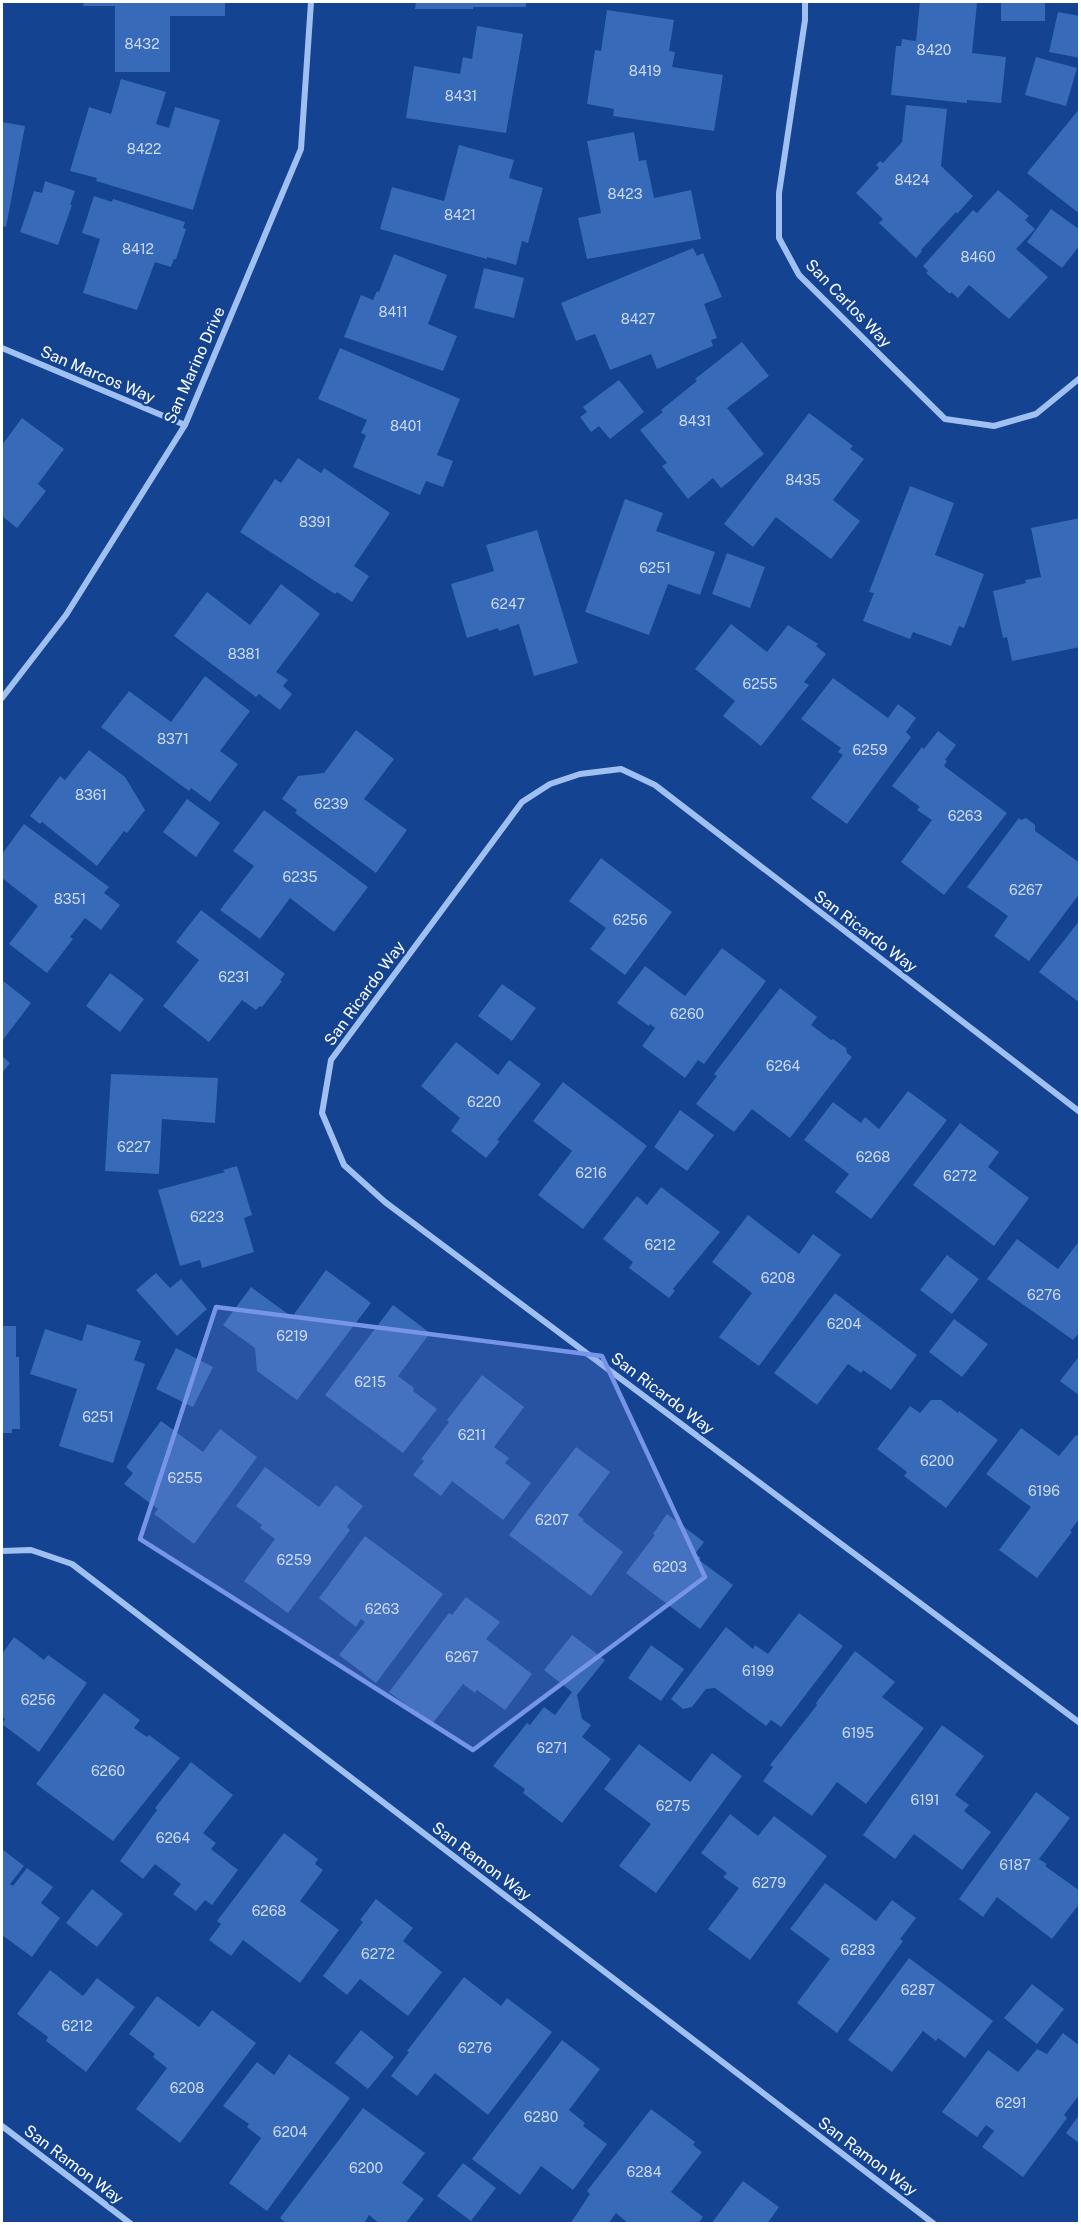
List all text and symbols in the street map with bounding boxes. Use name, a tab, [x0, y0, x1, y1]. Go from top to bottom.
house number: 8432	[124, 36, 160, 52]
house number: 8420	[917, 42, 951, 58]
house number: 8419	[629, 63, 661, 79]
house number: 8431	[445, 88, 477, 104]
house number: 8422	[127, 141, 161, 157]
house number: 8424	[895, 172, 930, 188]
house number: 8423	[607, 186, 643, 202]
house number: 8421	[444, 207, 476, 223]
house number: 8412	[122, 241, 154, 257]
house number: 8460	[960, 249, 996, 265]
street label: San Carlos Way	[802, 255, 896, 352]
street label: San Marino Drive	[160, 304, 229, 427]
house number: 8411	[378, 304, 408, 320]
house number: 8427	[621, 311, 655, 327]
street label: San Marcos Way	[38, 342, 158, 407]
house number: 8431	[679, 413, 711, 429]
house number: 8401	[390, 418, 422, 434]
house number: 8435	[785, 472, 821, 488]
house number: 8391	[299, 514, 331, 530]
house number: 6251	[639, 560, 671, 576]
house number: 6247	[491, 596, 525, 612]
house number: 8381	[228, 646, 260, 662]
house number: 6255	[743, 676, 778, 692]
house number: 8371	[157, 731, 189, 747]
house number: 6259	[853, 742, 888, 758]
house number: 8361	[75, 787, 107, 803]
house number: 6239	[314, 796, 349, 812]
house number: 6263	[948, 808, 982, 824]
house number: 6235	[283, 869, 317, 885]
house number: 6267	[1009, 882, 1043, 898]
street label: San Ricardo Way	[810, 886, 922, 977]
house number: 8351	[54, 891, 86, 907]
house number: 6256	[613, 912, 648, 928]
street label: San Ricardo Way	[320, 937, 409, 1049]
house number: 6231	[218, 969, 250, 985]
house number: 6260	[670, 1006, 704, 1022]
house number: 6264	[766, 1058, 800, 1074]
house number: 6220	[467, 1094, 501, 1110]
house number: 6227	[117, 1139, 151, 1155]
house number: 6268	[856, 1149, 890, 1165]
house number: 6216	[575, 1165, 607, 1181]
house number: 6272	[943, 1168, 977, 1184]
house number: 6223	[190, 1209, 224, 1225]
house number: 6212	[644, 1237, 676, 1253]
house number: 6208	[761, 1270, 795, 1286]
house number: 6276	[1027, 1287, 1061, 1303]
house number: 6204	[827, 1316, 861, 1332]
house number: 6219	[276, 1328, 308, 1344]
street label: San Ricardo Way	[607, 1348, 719, 1439]
house number: 6215	[354, 1374, 386, 1390]
house number: 6251	[82, 1409, 114, 1425]
house number: 6211	[458, 1427, 486, 1443]
house number: 6200	[920, 1453, 954, 1469]
house number: 6255	[168, 1470, 203, 1486]
house number: 6196	[1028, 1483, 1060, 1499]
house number: 6207	[535, 1512, 569, 1528]
house number: 6259	[277, 1552, 312, 1568]
house number: 6203	[653, 1559, 687, 1575]
house number: 6263	[365, 1601, 399, 1617]
house number: 6267	[445, 1649, 479, 1665]
house number: 6199	[742, 1663, 774, 1679]
house number: 6256	[21, 1692, 56, 1708]
house number: 6195	[842, 1725, 874, 1741]
house number: 6271	[536, 1740, 568, 1756]
house number: 6260	[91, 1763, 125, 1779]
house number: 6191	[911, 1792, 939, 1808]
house number: 6275	[656, 1798, 690, 1814]
street label: San Ramon Way	[428, 1818, 535, 1905]
house number: 6264	[156, 1830, 190, 1846]
house number: 6187	[999, 1857, 1031, 1873]
house number: 6279	[752, 1875, 786, 1891]
house number: 6268	[252, 1903, 286, 1919]
house number: 6283	[841, 1942, 876, 1958]
house number: 6272	[361, 1946, 395, 1962]
house number: 6287	[901, 1982, 935, 1998]
house number: 6212	[61, 2018, 93, 2034]
house number: 6276	[458, 2040, 492, 2056]
house number: 6208	[170, 2080, 204, 2096]
house number: 6291	[995, 2095, 1027, 2111]
house number: 6280	[524, 2109, 558, 2125]
street label: San Ramon Way	[814, 2113, 921, 2200]
street label: San Ramon Way	[20, 2121, 127, 2208]
house number: 6204	[273, 2124, 307, 2140]
house number: 6200	[349, 2160, 383, 2176]
house number: 6284	[627, 2164, 662, 2180]

